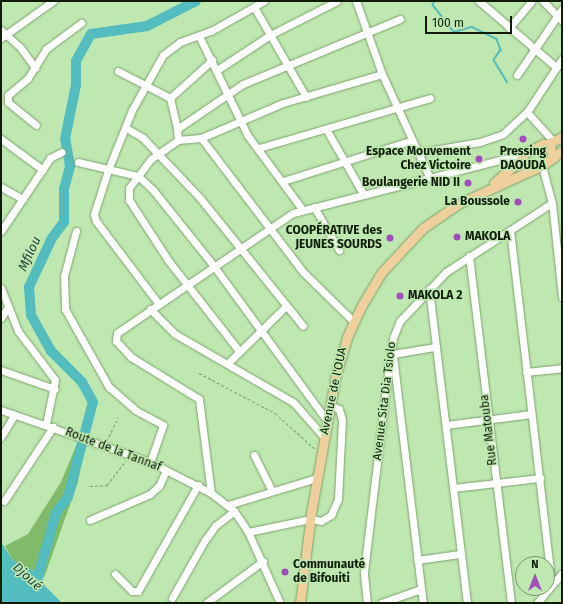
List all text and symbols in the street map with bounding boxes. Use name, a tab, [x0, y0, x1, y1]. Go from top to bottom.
scale bar	[427, 8, 514, 34]
text: 100 m	[432, 16, 464, 30]
marker: Pressing DAOUDA	[518, 134, 528, 144]
place label: Espace Mouvement Chez Victoire	[366, 145, 471, 173]
place label: Pressing DAOUDA	[500, 145, 546, 173]
marker: Espace Mouvement Chez Victoire	[474, 154, 484, 164]
place label: Boulangerie NID II	[362, 176, 460, 190]
marker: Boulangerie NID II	[463, 178, 473, 188]
place label: La Boussole	[445, 195, 510, 209]
marker: La Boussole	[513, 197, 523, 207]
place label: COOPÉRATIVE des JEUNES SOURDS	[286, 224, 382, 252]
place label: MAKOLA	[465, 230, 510, 244]
marker: MAKOLA	[452, 232, 462, 242]
marker: COOPÉRATIVE des JEUNES SOURDS	[385, 233, 395, 243]
water label: Mfilou	[15, 234, 45, 274]
place label: MAKOLA 2	[408, 289, 462, 303]
marker: MAKOLA 2	[395, 291, 405, 301]
street label: Avenue Sita Dia Tsiolo	[371, 341, 399, 461]
street label: Avenue de l'OUA	[318, 346, 350, 436]
street label: Rue Matouba	[477, 394, 501, 466]
street label: Route de la Tannaf	[63, 425, 163, 475]
north arrow	[515, 556, 555, 596]
place label: Communauté de Bifouiti	[293, 558, 365, 586]
text: N	[531, 558, 539, 571]
water label: Djoué	[9, 560, 45, 594]
marker: Communauté de Bifouiti	[280, 567, 290, 577]

